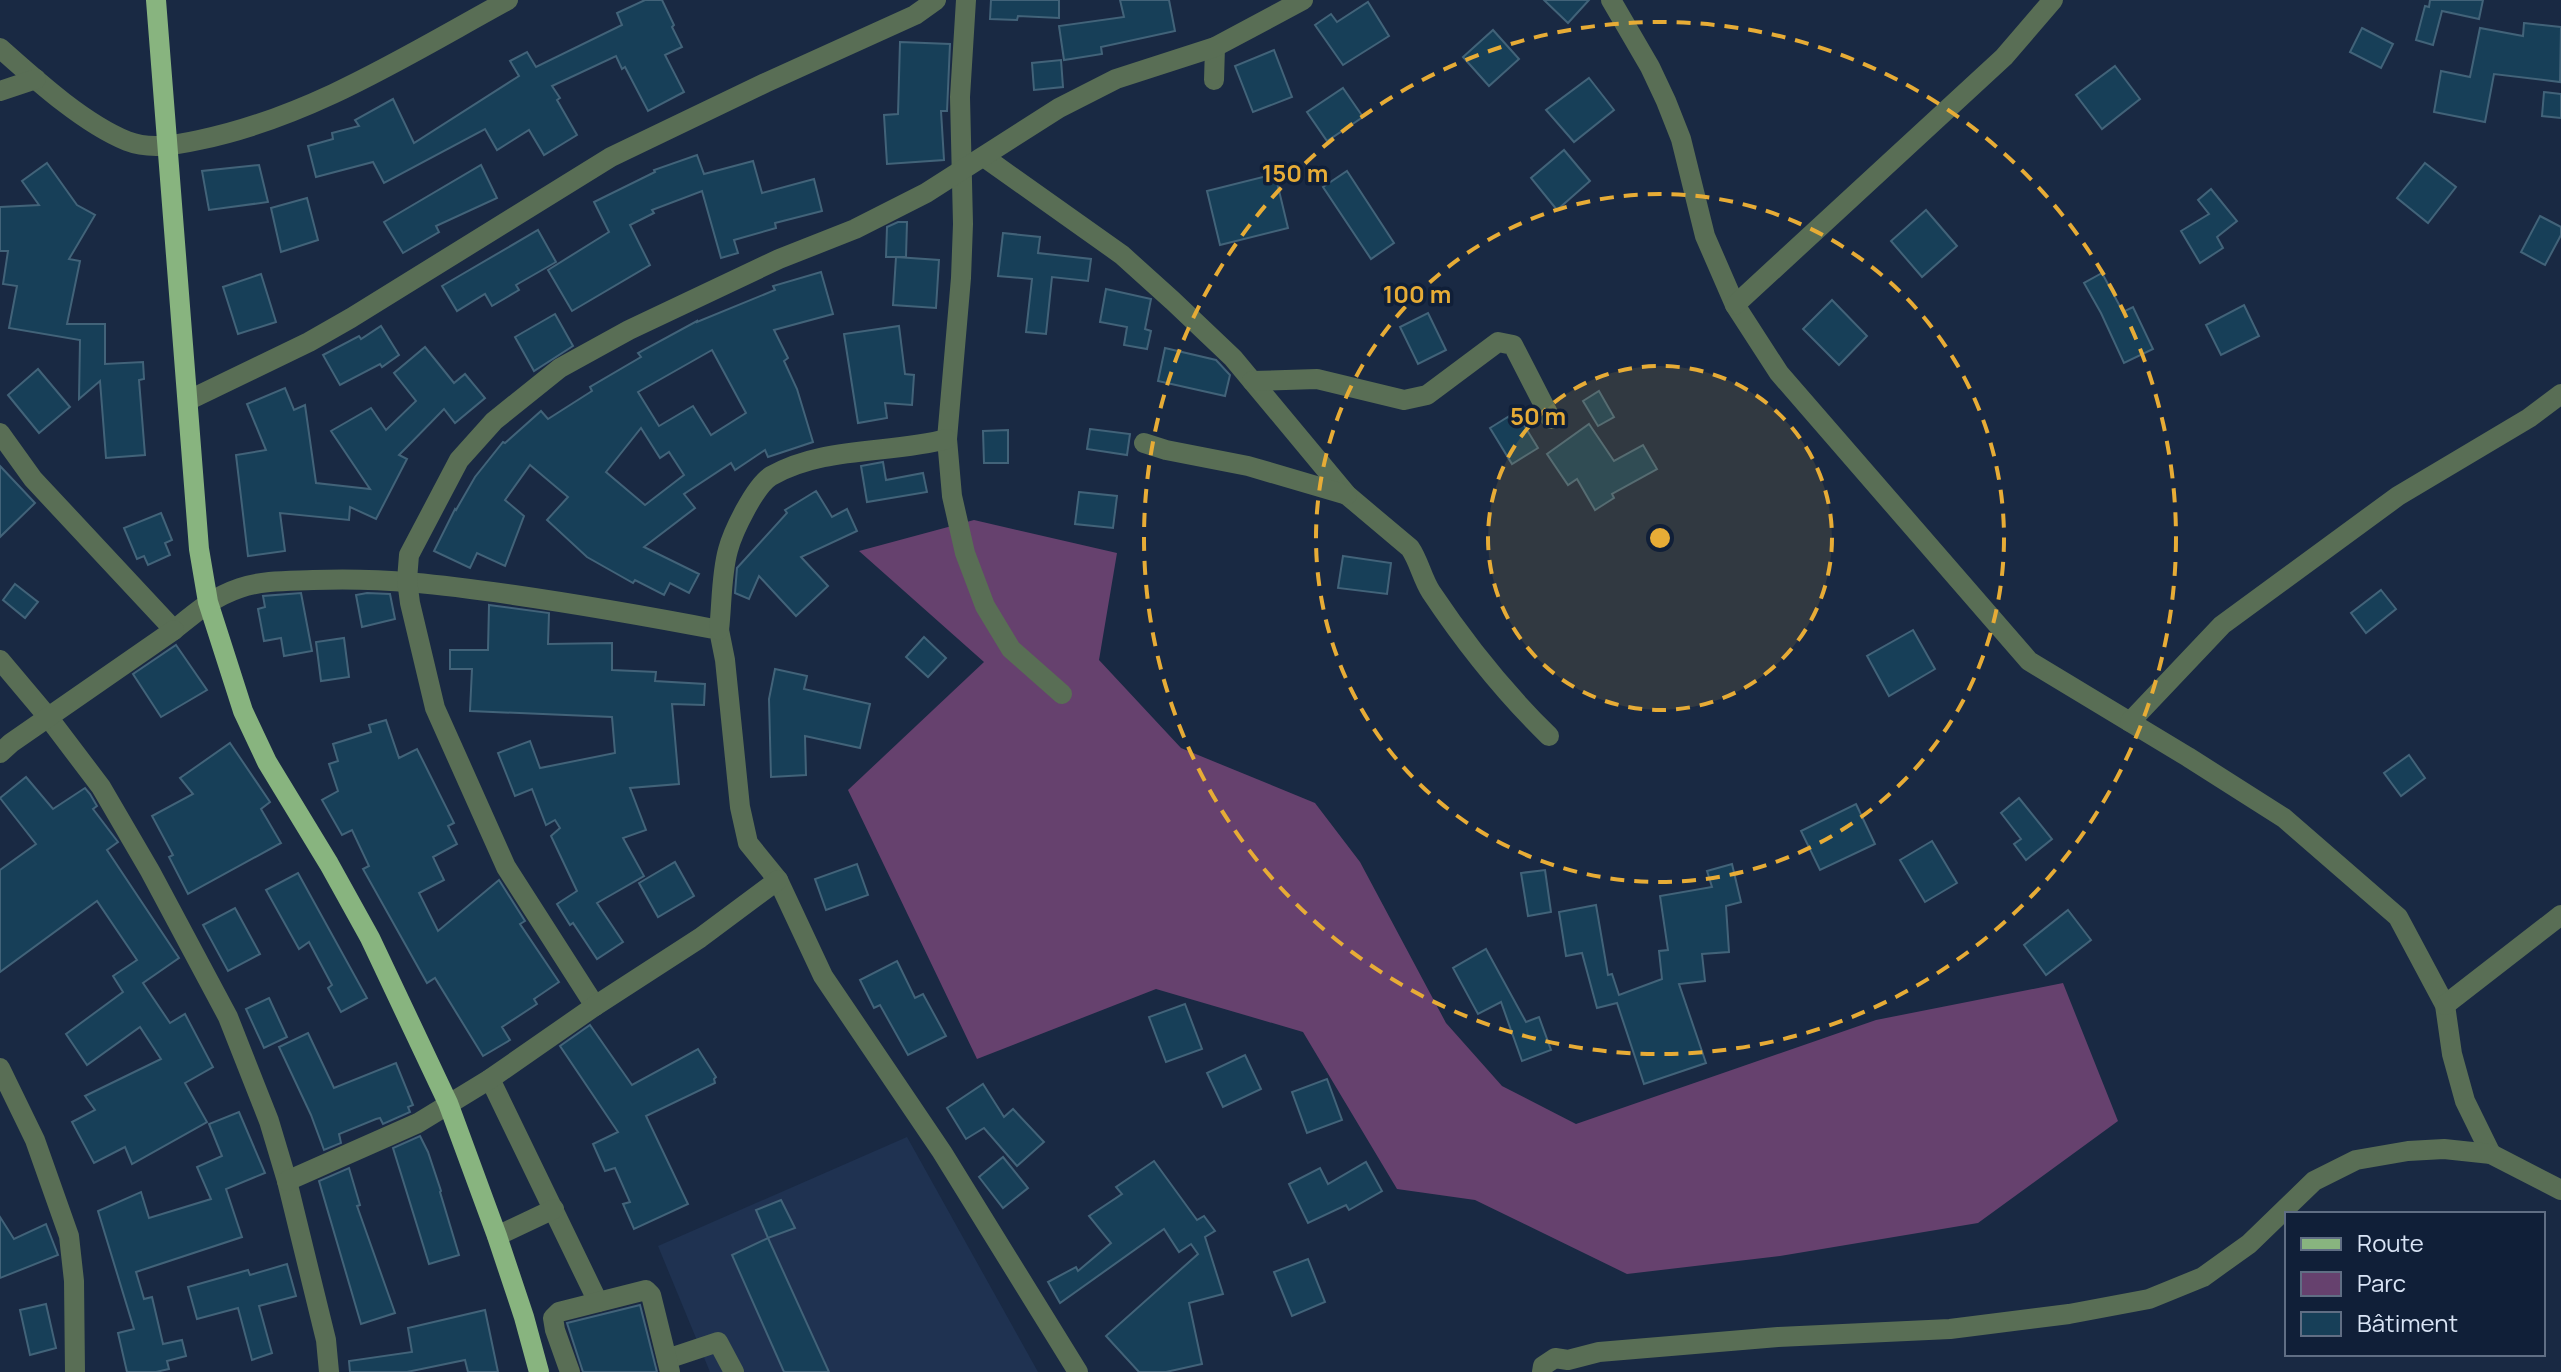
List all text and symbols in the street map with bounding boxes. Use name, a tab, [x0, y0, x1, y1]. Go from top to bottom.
text: 150 m	[1262, 156, 1328, 189]
text: 100 m	[1383, 277, 1451, 310]
text: 50 m	[1510, 399, 1566, 432]
centre of rings	[1646, 524, 1674, 552]
legend	[2285, 1212, 2545, 1356]
text: Route	[2357, 1226, 2424, 1259]
text: Parc	[2357, 1266, 2406, 1299]
text: Bâtiment	[2357, 1306, 2458, 1339]

